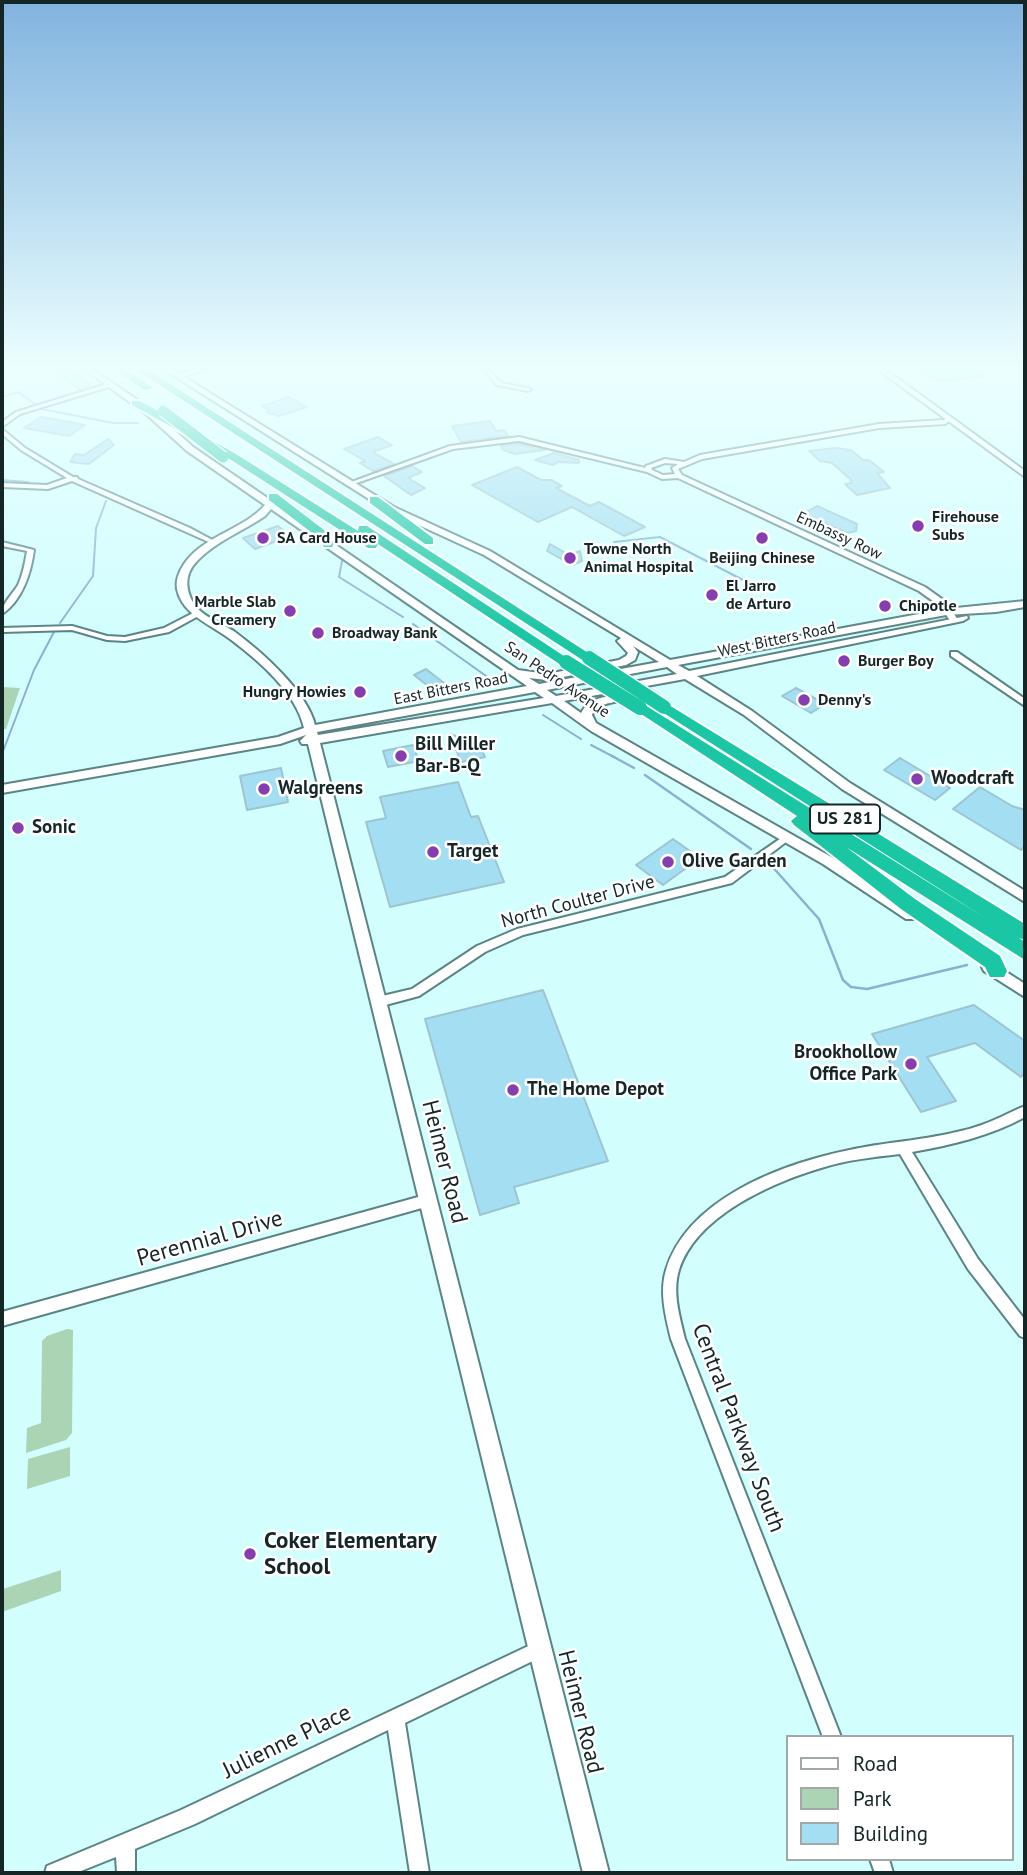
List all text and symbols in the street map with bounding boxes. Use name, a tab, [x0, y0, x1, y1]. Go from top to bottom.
place label: Firehouse Subs	[932, 507, 999, 545]
street label: Embassy Row	[793, 508, 885, 564]
marker: Firehouse Subs	[910, 518, 926, 534]
place label: SA Card House	[277, 528, 377, 548]
marker: SA Card House	[255, 530, 271, 546]
marker: Beijing Chinese	[754, 530, 770, 546]
place label: Towne North Animal Hospital	[584, 539, 693, 577]
place label: Beijing Chinese	[709, 548, 815, 568]
marker: Towne North Animal Hospital	[562, 550, 578, 566]
place label: El Jarro de Arturo	[726, 576, 791, 614]
marker: El Jarro de Arturo	[704, 587, 720, 603]
place label: Marble Slab Creamery	[194, 592, 276, 630]
place label: Chipotle	[899, 596, 957, 616]
marker: Chipotle	[877, 598, 893, 614]
marker: Marble Slab Creamery	[282, 603, 298, 619]
street label: West Bitters Road	[716, 618, 838, 662]
place label: Broadway Bank	[332, 623, 437, 643]
marker: Broadway Bank	[310, 625, 326, 641]
street label: San Pedro Avenue	[501, 638, 613, 722]
place label: Burger Boy	[858, 651, 934, 671]
marker: Burger Boy	[836, 653, 852, 669]
street label: East Bitters Road	[392, 669, 510, 709]
place label: Hungry Howies	[243, 682, 346, 702]
marker: Hungry Howies	[352, 684, 368, 700]
place label: Denny's	[818, 690, 871, 710]
marker: Denny's	[796, 692, 812, 708]
place label: Bill Miller Bar-B-Q	[415, 734, 495, 778]
marker: Bill Miller Bar-B-Q	[393, 748, 409, 764]
place label: Woodcraft	[931, 768, 1014, 790]
marker: Woodcraft	[909, 771, 925, 787]
place label: Walgreens	[278, 778, 363, 800]
marker: Walgreens	[256, 781, 272, 797]
road number: US 281	[810, 804, 880, 834]
place label: Sonic	[32, 817, 76, 839]
marker: Sonic	[10, 820, 26, 836]
place label: Target	[447, 841, 498, 863]
marker: Target	[425, 844, 441, 860]
place label: Olive Garden	[682, 851, 787, 873]
marker: Olive Garden	[660, 854, 676, 870]
street label: North Coulter Drive	[499, 871, 657, 933]
place label: Brookhollow Office Park	[794, 1042, 897, 1086]
marker: Brookhollow Office Park	[903, 1056, 919, 1072]
place label: The Home Depot	[527, 1079, 664, 1101]
marker: The Home Depot	[505, 1082, 521, 1098]
street label: Heimer Road	[415, 1097, 473, 1227]
street label: Perennial Drive	[134, 1205, 286, 1273]
street label: Central Parkway South	[685, 1320, 791, 1536]
place label: Coker Elementary School	[264, 1527, 437, 1581]
marker: Coker Elementary School	[242, 1546, 258, 1562]
street label: Heimer Road	[551, 1647, 609, 1777]
street label: Julienne Place	[218, 1699, 356, 1785]
legend	[786, 1735, 1013, 1861]
text: Road	[853, 1750, 897, 1777]
text: Park	[853, 1785, 892, 1812]
text: Building	[853, 1820, 928, 1847]

